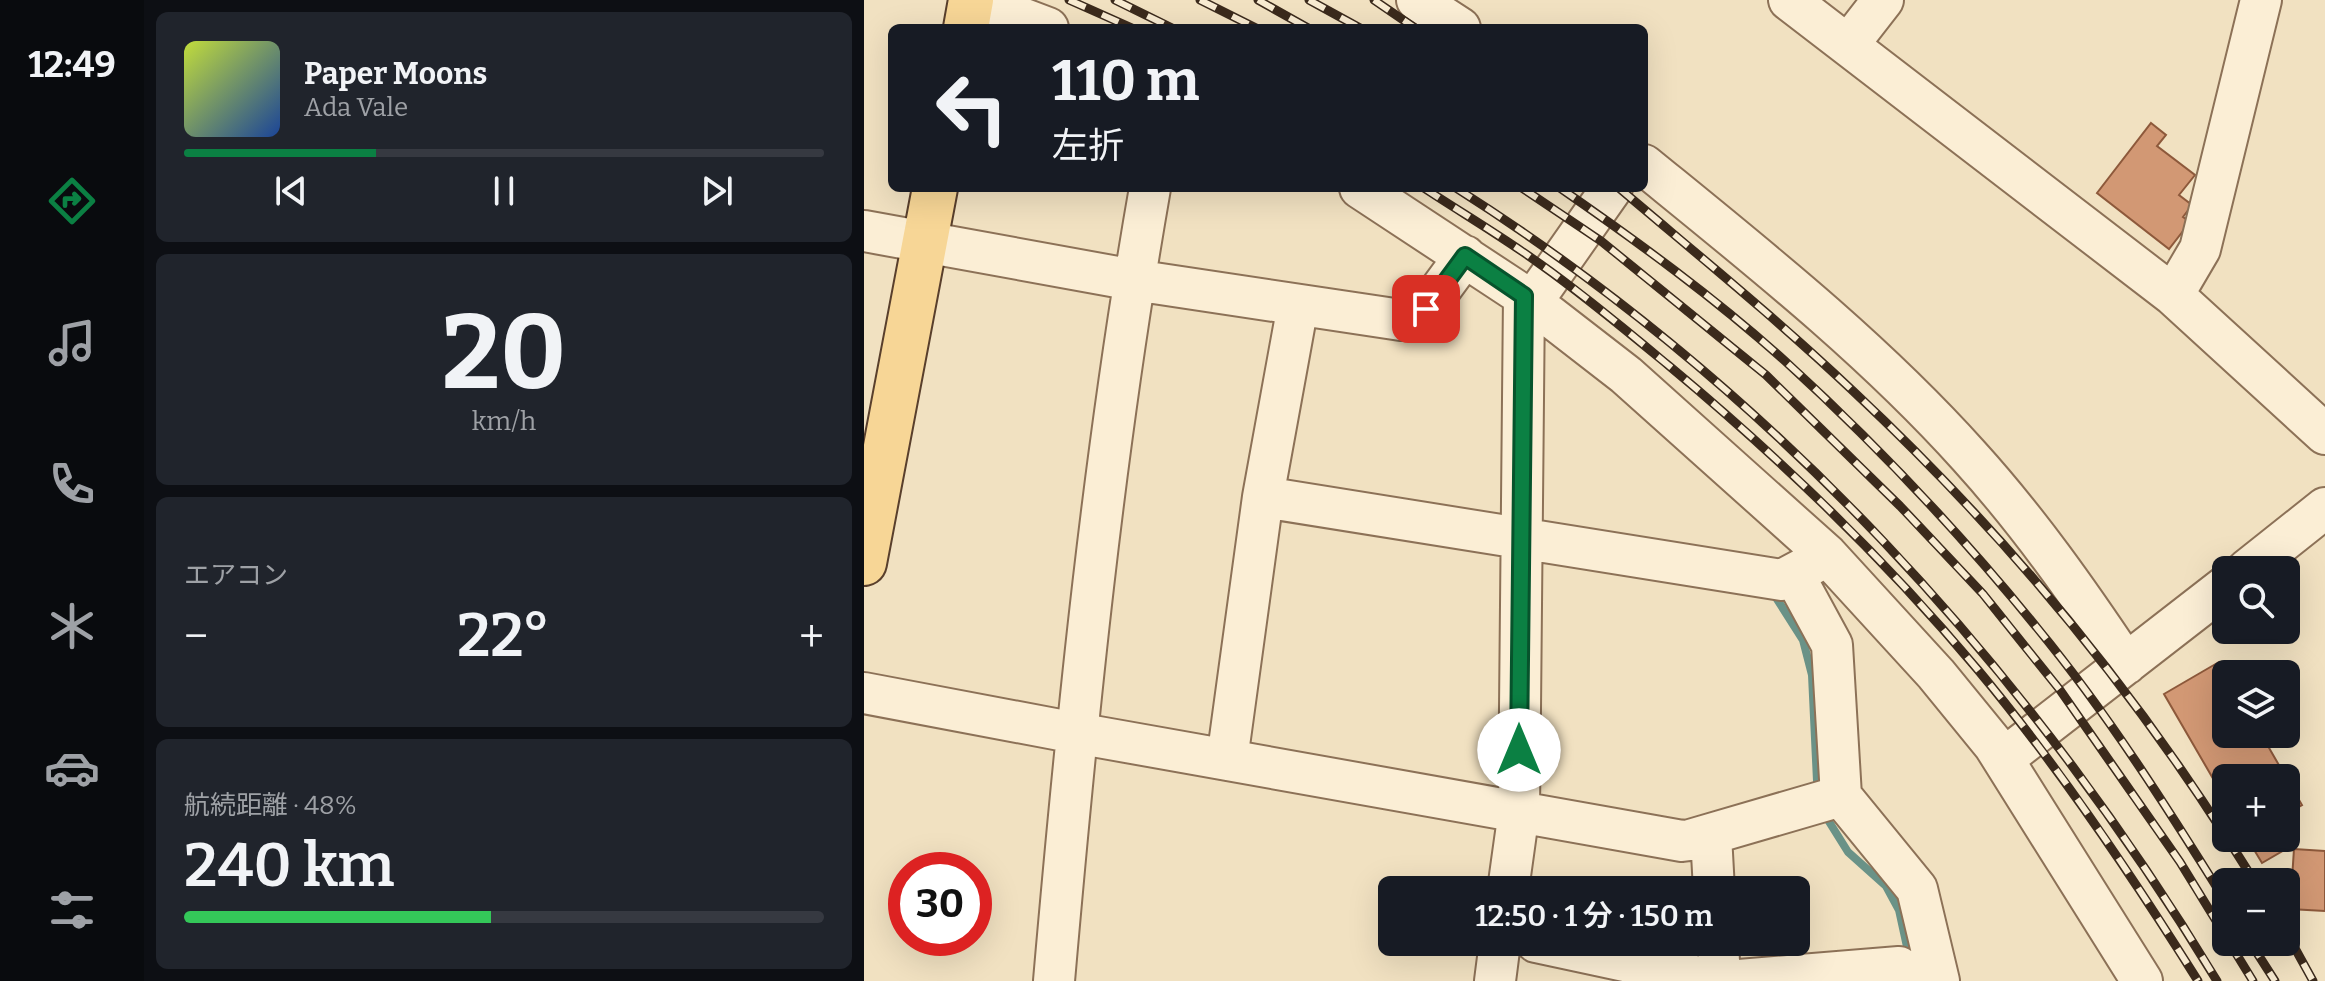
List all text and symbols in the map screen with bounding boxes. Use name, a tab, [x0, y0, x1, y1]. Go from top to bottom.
text: 12:49	[28, 43, 116, 87]
text: 110 m	[1052, 48, 1199, 115]
text: Paper Moons	[304, 56, 487, 92]
icon: left	[920, 56, 1024, 160]
text: Ada Vale	[304, 92, 408, 123]
text: 左折	[1052, 124, 1124, 168]
icon: previous	[269, 169, 313, 213]
icon: pause	[482, 169, 526, 213]
icon: next	[695, 169, 739, 213]
icon: directions	[44, 173, 100, 229]
pin	[1392, 275, 1460, 343]
icon: arrive	[1404, 287, 1448, 331]
text: 20	[442, 291, 566, 416]
icon: music	[44, 315, 100, 371]
text: km/h	[472, 406, 536, 437]
icon: phone	[44, 456, 100, 512]
map controls	[2212, 556, 2300, 956]
button: search	[2212, 556, 2300, 644]
text: エアコン	[184, 560, 288, 591]
icon: climate	[44, 598, 100, 654]
text: 22°	[457, 600, 550, 672]
text: −	[184, 610, 208, 663]
text: +	[799, 610, 824, 663]
button: layers	[2212, 660, 2300, 748]
position arrow	[1477, 708, 1561, 792]
icon: car	[44, 740, 100, 796]
button: +	[2212, 764, 2300, 852]
text: 航続距離 · 48%	[184, 790, 357, 821]
text: 240 km	[184, 830, 394, 902]
speed limit sign: 30	[888, 852, 992, 956]
button: −	[2212, 868, 2300, 956]
icon: filters	[44, 882, 100, 938]
text: 12:50 · 1 分 · 150 m	[1475, 898, 1713, 934]

